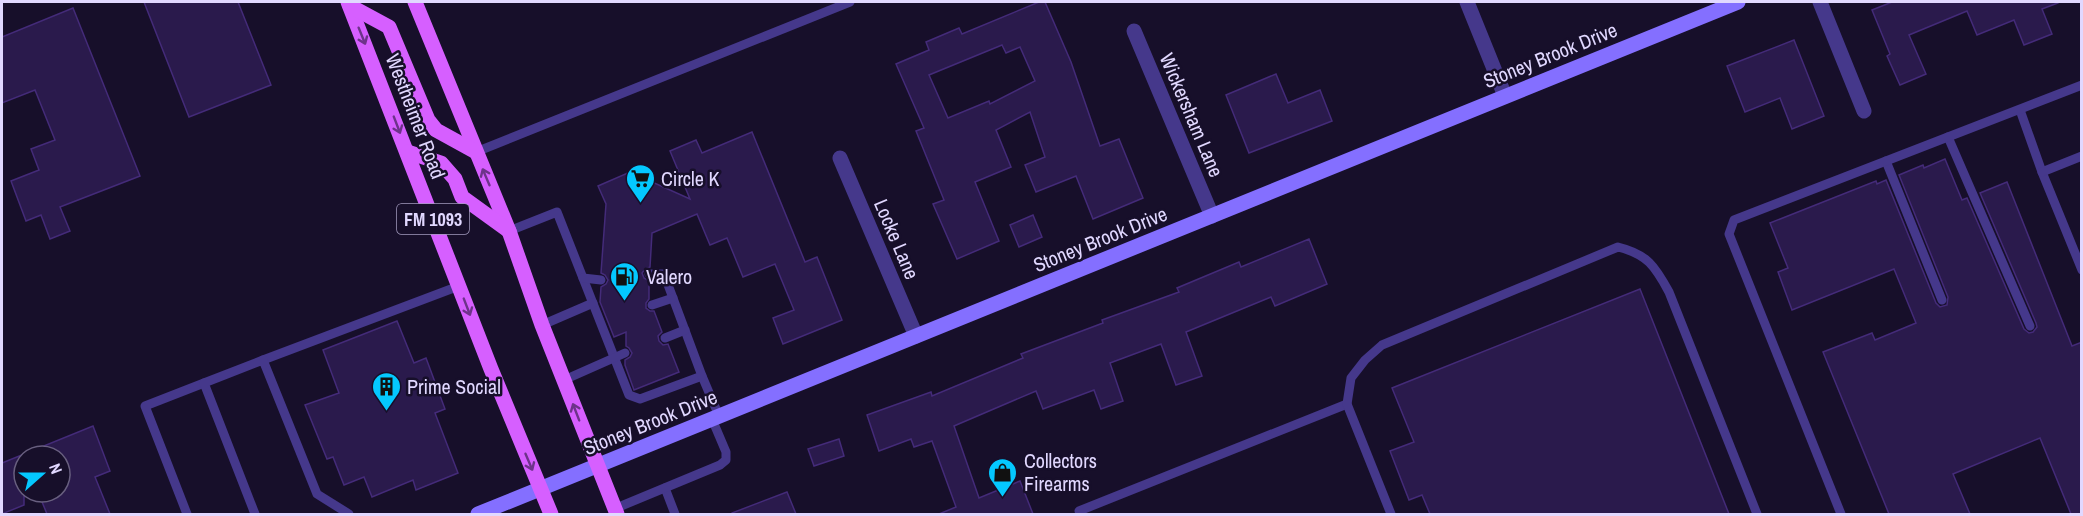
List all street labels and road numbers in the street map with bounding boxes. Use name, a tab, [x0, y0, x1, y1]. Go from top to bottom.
street label: Stoney Brook Drive	[1479, 16, 1621, 94]
street label: Wickersham Lane	[1154, 49, 1230, 181]
street label: Westheimer Road	[380, 50, 452, 182]
street label: Locke Lane	[868, 195, 926, 283]
street label: Stoney Brook Drive	[1029, 200, 1171, 278]
road number: FM 1093	[397, 204, 469, 234]
street label: Stoney Brook Drive	[579, 383, 721, 461]

